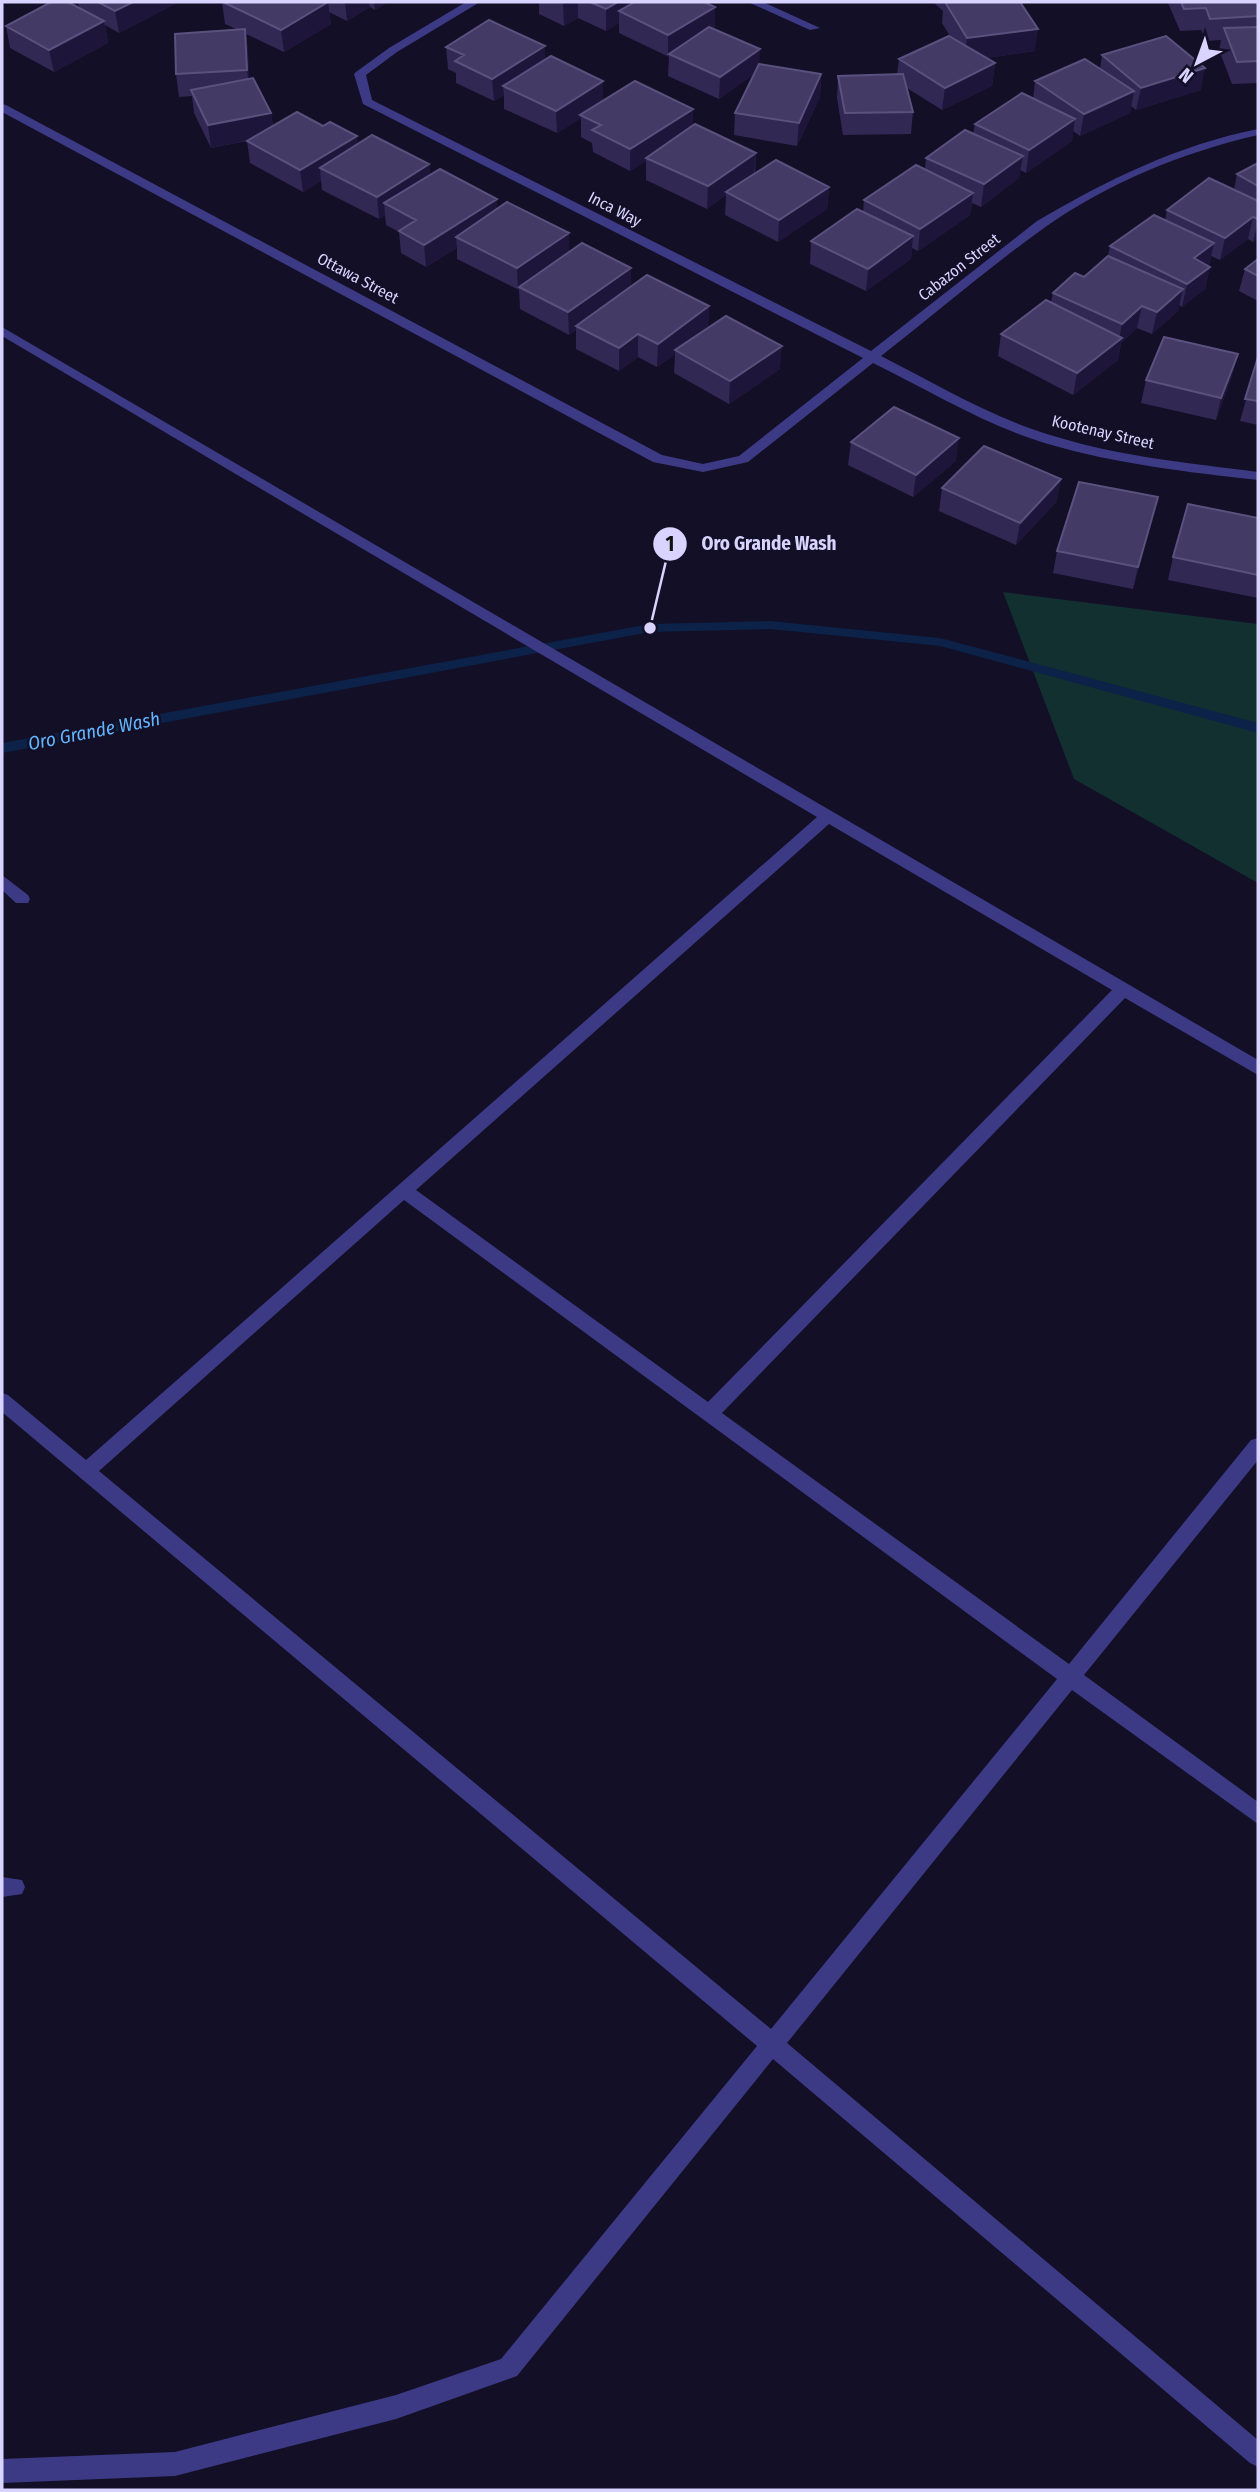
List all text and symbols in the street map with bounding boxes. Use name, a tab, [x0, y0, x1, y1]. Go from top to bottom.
north arrow	[1162, 28, 1232, 98]
text: N	[1174, 63, 1198, 88]
street label: Inca Way	[585, 188, 646, 231]
street label: Cabazon Street	[914, 229, 1004, 305]
street label: Ottawa Street	[314, 249, 403, 308]
street label: Kootenay Street	[1050, 411, 1157, 453]
callout: Oro Grande Wash	[653, 524, 851, 564]
text: 1	[666, 531, 674, 557]
text: Oro Grande Wash	[701, 532, 837, 555]
water label: Oro Grande Wash	[26, 707, 162, 755]

